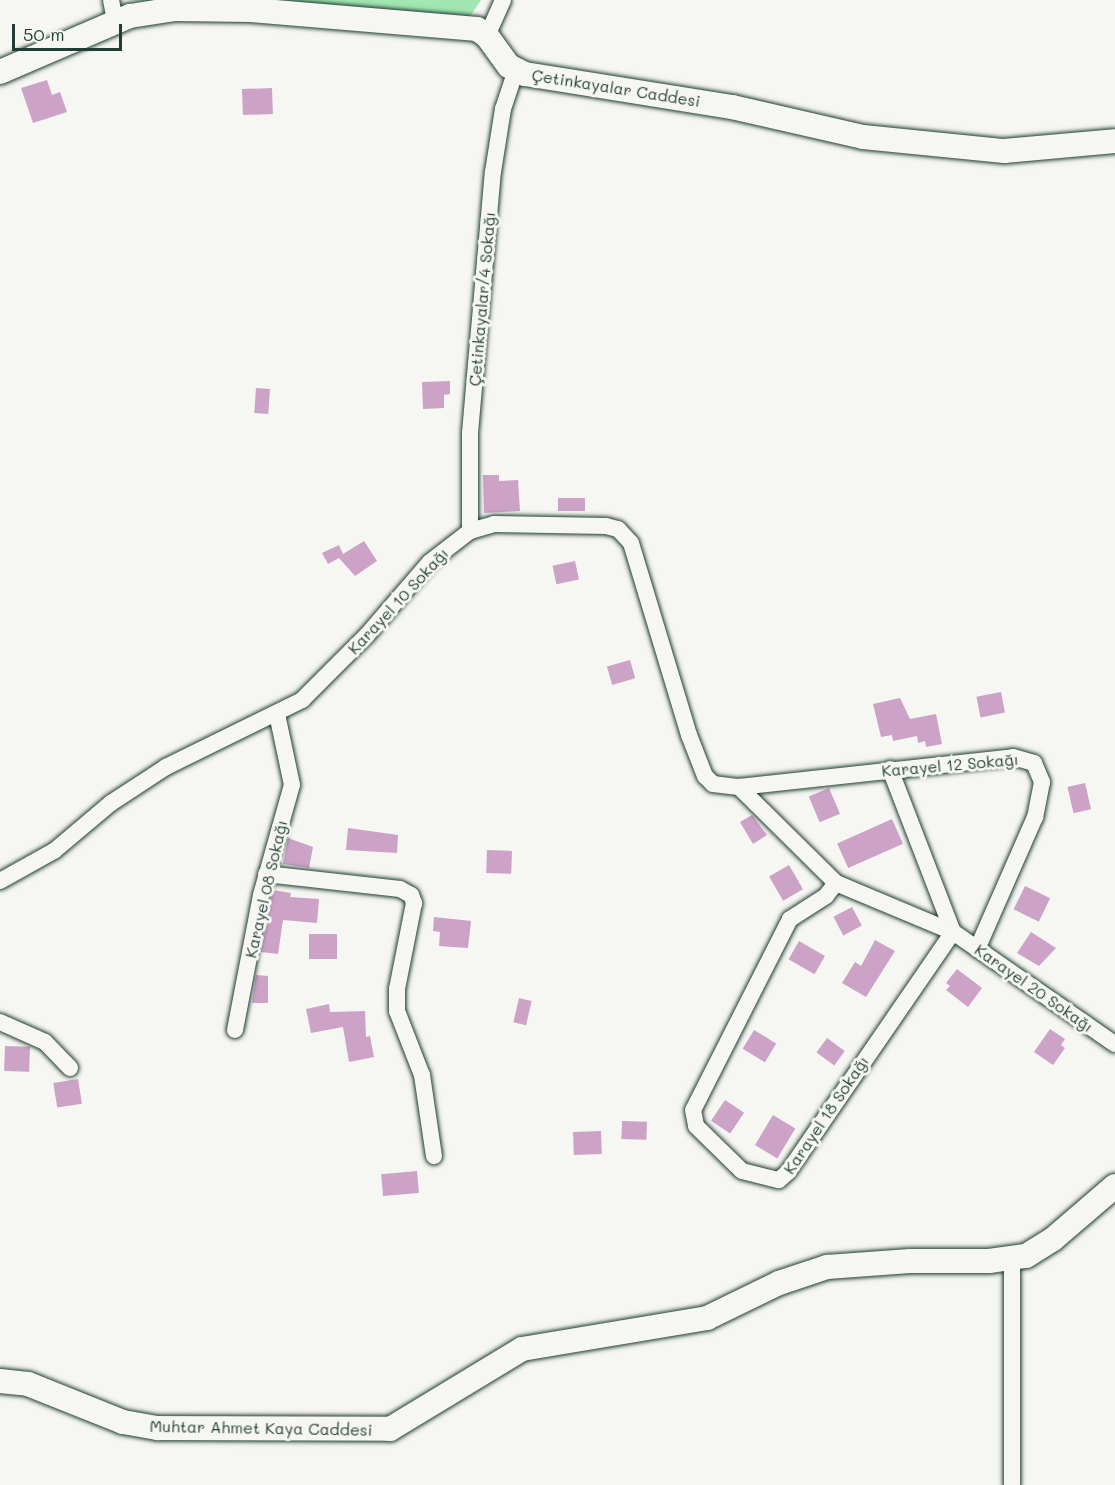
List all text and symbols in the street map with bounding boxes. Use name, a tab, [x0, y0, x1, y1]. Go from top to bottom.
scale bar	[15, 12, 124, 50]
text: 50 m	[23, 22, 65, 46]
street label: Çetinkayalar Caddesi	[530, 65, 702, 111]
street label: Çetinkayalar/4 Sokağı	[465, 211, 499, 387]
street label: Karayel 10 Sokağı	[344, 544, 452, 658]
street label: Karayel 12 Sokağı	[881, 749, 1019, 781]
street label: Karayel 08 Sokağı	[241, 818, 291, 960]
street label: Karayel 20 Sokağı	[971, 940, 1097, 1036]
street label: Karayel 18 Sokağı	[779, 1052, 873, 1178]
street label: Muhtar Ahmet Kaya Caddesi	[149, 1416, 373, 1440]

